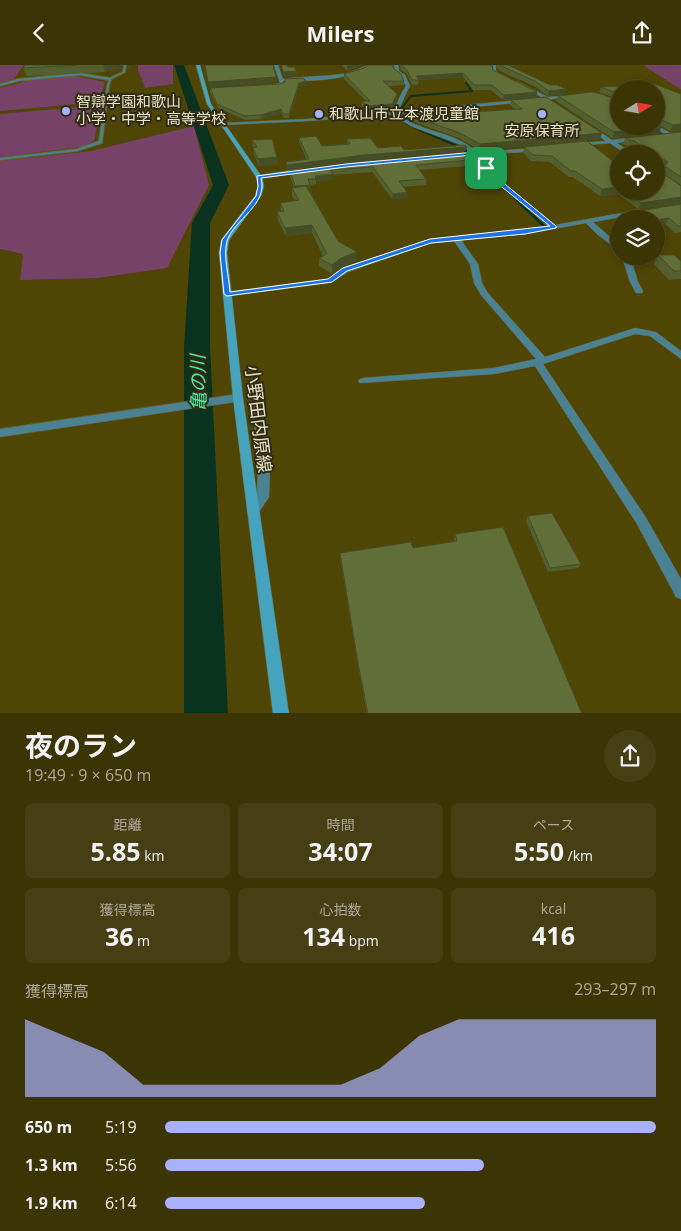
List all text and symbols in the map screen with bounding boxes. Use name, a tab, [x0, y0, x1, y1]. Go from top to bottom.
text: Milers	[306, 18, 375, 48]
icon: back	[25, 19, 53, 47]
icon: share	[628, 19, 656, 47]
north arrow	[610, 80, 665, 135]
map controls	[610, 80, 665, 265]
place label: 智辯学園和歌山 小学・中学・高等学校	[76, 91, 226, 128]
place label: 和歌山市立本渡児童館	[329, 103, 479, 123]
marker: 智辯学園和歌山 小学・中学・高等学校	[60, 105, 72, 117]
marker: 和歌山市立本渡児童館	[313, 108, 325, 120]
marker: 安原保育所	[536, 108, 548, 120]
place label: 安原保育所	[504, 120, 580, 140]
button: locate	[610, 145, 665, 200]
pin	[465, 147, 507, 189]
icon: arrive	[472, 154, 500, 182]
button: layers	[610, 210, 665, 265]
water label: 亀の川	[184, 352, 211, 412]
street label: 小野田内原線	[241, 364, 277, 474]
text: 夜のラン	[25, 726, 137, 764]
button: share	[604, 730, 656, 782]
text: 19:49 · 9 × 650 m	[25, 764, 151, 786]
text: 距離	[114, 815, 142, 834]
text: 時間	[327, 815, 355, 834]
text: ペース	[533, 815, 574, 834]
text: 5.85	[91, 834, 141, 868]
text: 34:07	[308, 834, 373, 868]
text: 5:50	[514, 834, 564, 868]
text: km	[141, 846, 164, 865]
text: /km	[564, 846, 593, 865]
text: kcal	[541, 899, 566, 918]
text: 獲得標高	[100, 900, 156, 919]
text: 心拍数	[320, 900, 362, 919]
text: 416	[532, 918, 575, 952]
text: 36	[105, 919, 133, 953]
text: 134	[302, 919, 345, 953]
text: m	[133, 931, 150, 950]
text: bpm	[345, 931, 379, 950]
text: 293–297 m	[574, 978, 656, 1000]
text: 獲得標高	[25, 980, 89, 1002]
text: 650 m	[25, 1116, 72, 1138]
text: 5:19	[105, 1116, 137, 1138]
text: 1.3 km	[25, 1154, 78, 1176]
text: 5:56	[105, 1154, 137, 1176]
text: 1.9 km	[25, 1192, 78, 1214]
text: 6:14	[105, 1192, 137, 1214]

